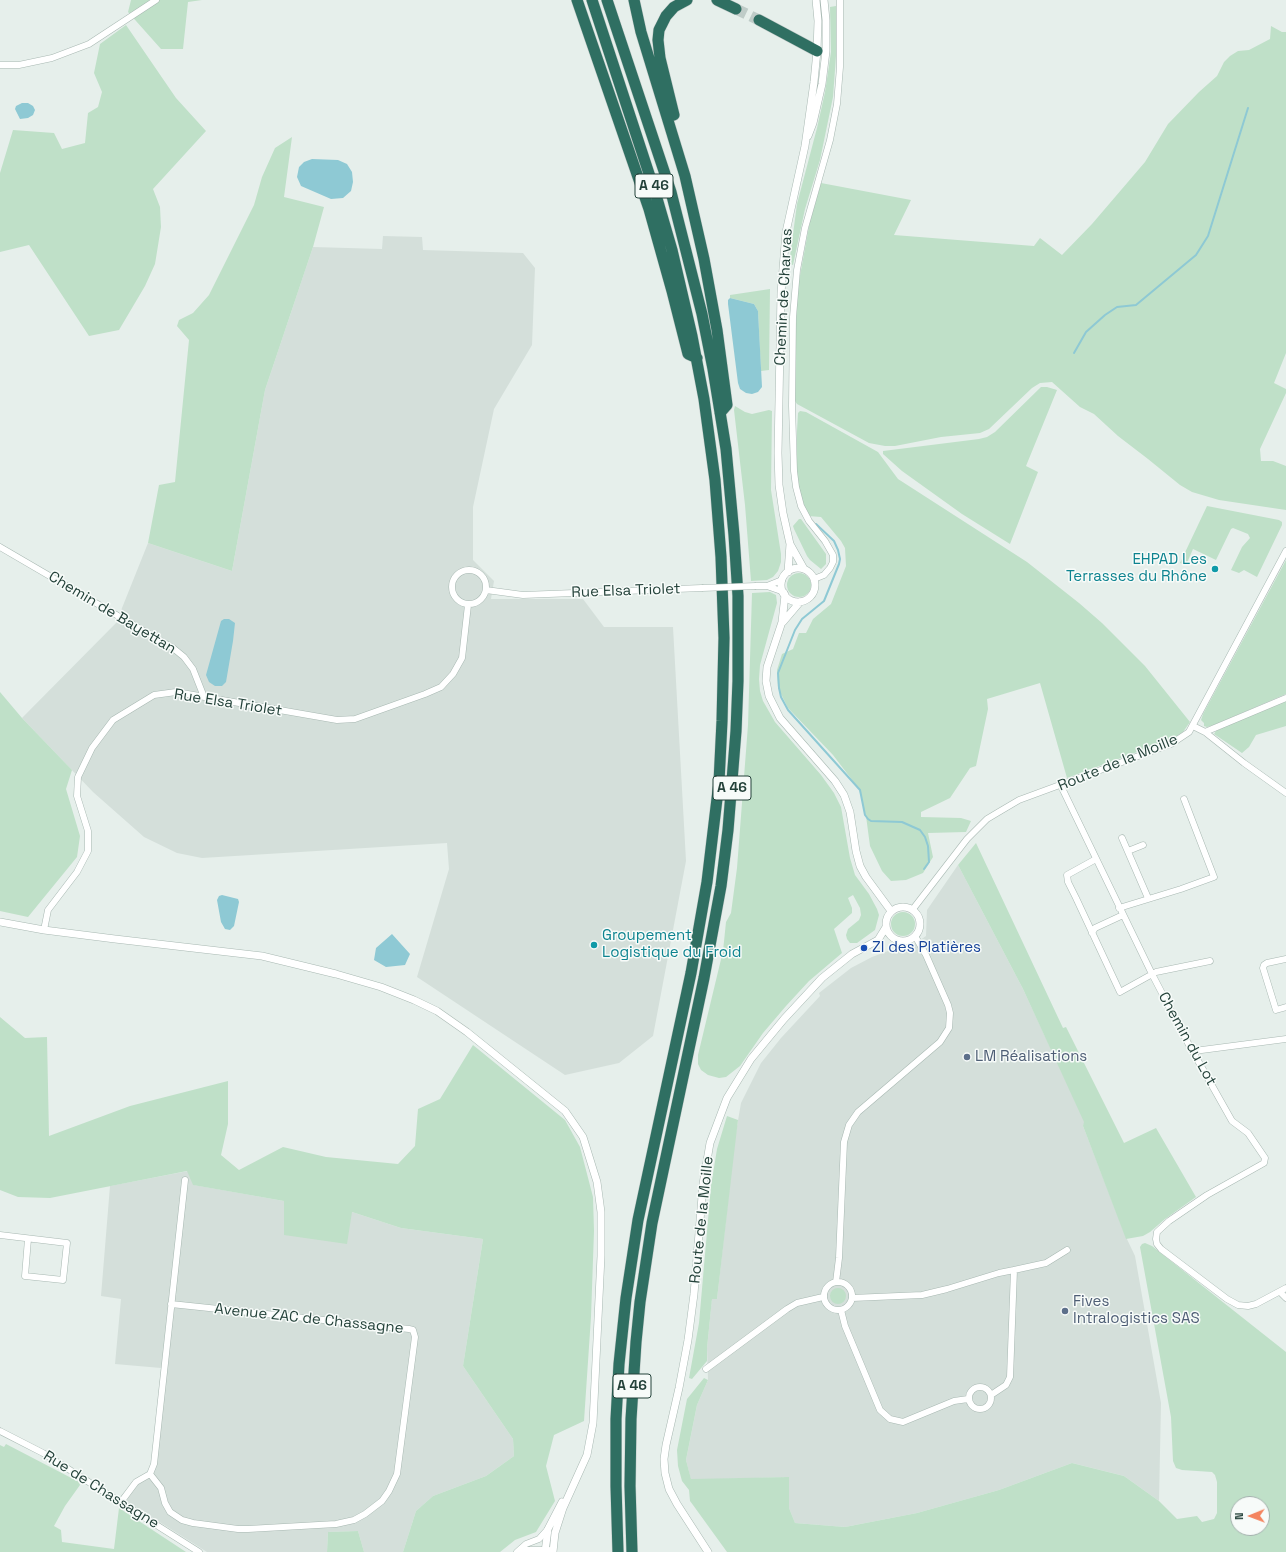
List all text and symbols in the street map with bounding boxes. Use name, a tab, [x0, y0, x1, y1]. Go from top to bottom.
road number: A 46	[635, 174, 673, 198]
street label: Chemin de Charvas	[771, 228, 797, 366]
place label: EHPAD Les Terrasses du Rhône	[1066, 551, 1207, 586]
marker: EHPAD Les Terrasses du Rhône	[1210, 564, 1220, 574]
street label: Chemin de Bayettan	[45, 568, 179, 658]
street label: Rue Elsa Triolet	[571, 580, 681, 602]
street label: Rue Elsa Triolet	[173, 686, 283, 720]
street label: Route de la Moille	[1055, 731, 1181, 795]
road number: A 46	[713, 776, 751, 800]
place label: Groupement Logistique du Froid	[602, 927, 741, 962]
place label: ZI des Platières	[872, 939, 981, 957]
marker: Groupement Logistique du Froid	[589, 940, 599, 950]
marker: ZI des Platières	[859, 943, 869, 953]
street label: Chemin du Lot	[1154, 989, 1220, 1089]
place label: LM Réalisations	[975, 1048, 1087, 1066]
marker: LM Réalisations	[962, 1052, 972, 1062]
street label: Route de la Moille	[686, 1155, 718, 1285]
place label: Fives Intralogistics SAS	[1073, 1293, 1200, 1328]
street label: Avenue ZAC de Chassagne	[214, 1300, 404, 1338]
marker: Fives Intralogistics SAS	[1060, 1306, 1070, 1316]
road number: A 46	[613, 1374, 651, 1398]
street label: Rue de Chassagne	[40, 1447, 162, 1533]
north arrow	[1230, 1496, 1270, 1536]
text: N	[1232, 1512, 1246, 1520]

